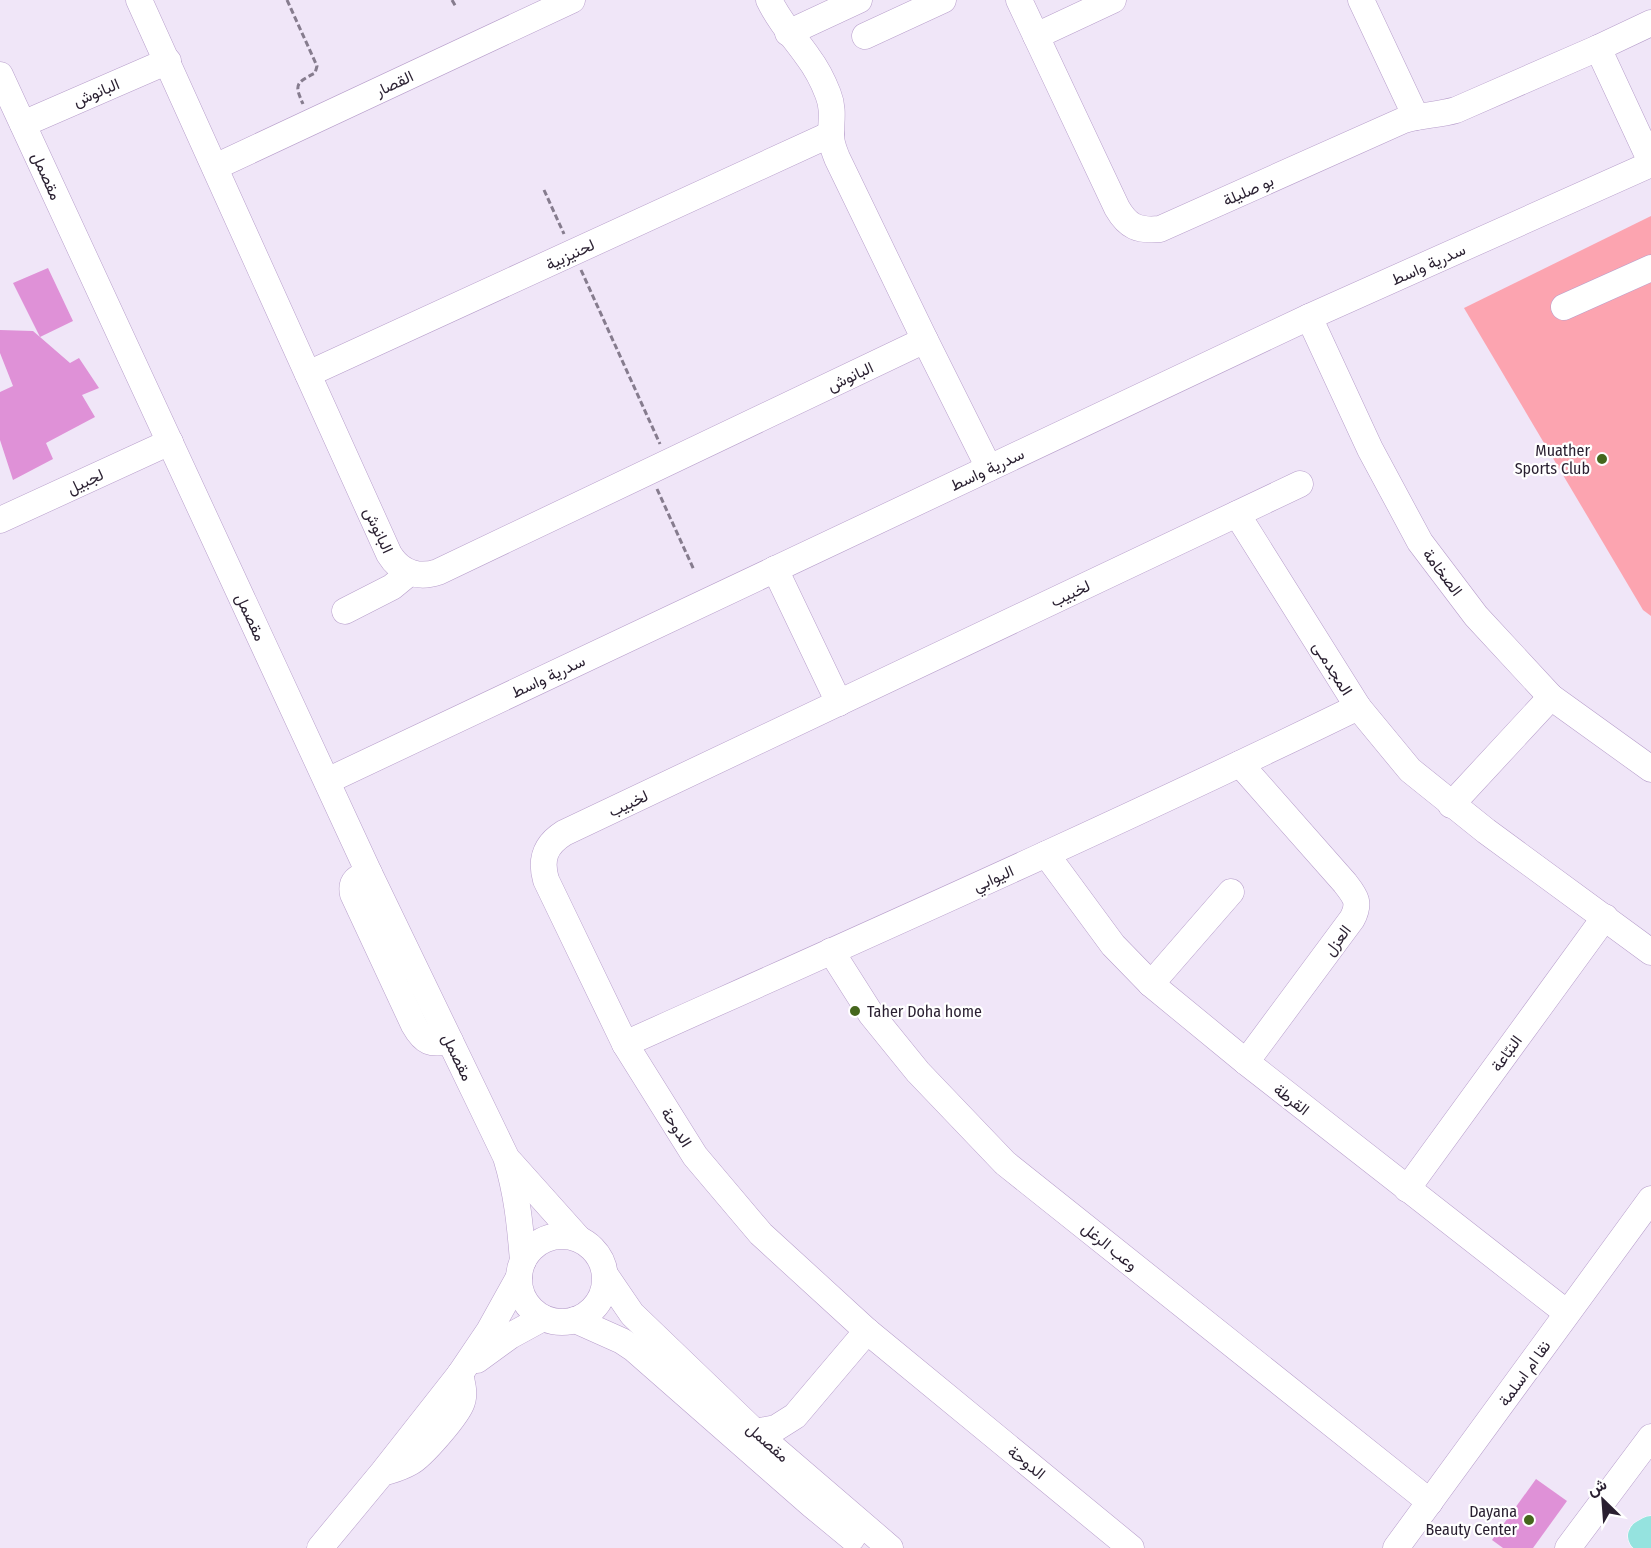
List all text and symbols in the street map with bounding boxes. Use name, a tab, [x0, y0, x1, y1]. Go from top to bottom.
street label: القصار	[371, 66, 417, 102]
street label: البانوش	[70, 74, 123, 112]
street label: مقصمل	[27, 149, 65, 203]
street label: بو صليلة	[1220, 171, 1277, 211]
street label: لحنيزبية	[543, 235, 598, 275]
street label: سدرية واسط	[1388, 240, 1469, 290]
street label: البانوش	[824, 358, 877, 396]
place label: Muather Sports Club	[1515, 441, 1590, 478]
street label: سدرية واسط	[947, 444, 1028, 496]
marker: Muather Sports Club	[1595, 452, 1609, 466]
street label: لجبيل	[64, 465, 107, 499]
street label: البانوش	[359, 504, 397, 557]
street label: الصخامة	[1419, 545, 1466, 600]
street label: لخبيب	[1047, 576, 1093, 611]
street label: مقصمل	[230, 590, 270, 644]
street label: المجدمـى	[1308, 638, 1357, 699]
street label: سدرية واسط	[508, 651, 589, 703]
street label: لخبيب	[605, 786, 651, 821]
street label: اليوابي	[970, 861, 1018, 899]
street label: العزل	[1320, 921, 1356, 960]
place label: Taher Doha home	[867, 1002, 982, 1021]
marker: Taher Doha home	[848, 1004, 862, 1018]
street label: مقصمل	[437, 1031, 477, 1084]
street label: النبّاعة	[1487, 1031, 1526, 1075]
street label: القرطة	[1269, 1080, 1313, 1120]
street label: الدوحة	[656, 1104, 696, 1151]
street label: وعب الرغل	[1077, 1218, 1141, 1275]
street label: نقا ام اسلمة	[1494, 1337, 1555, 1410]
street label: مقصمل	[742, 1419, 793, 1467]
street label: الدوحة	[1003, 1441, 1049, 1484]
north arrow	[1573, 1470, 1633, 1530]
text: ش	[1584, 1474, 1610, 1500]
place label: Dayana Beauty Center	[1426, 1502, 1517, 1539]
marker: Dayana Beauty Center	[1522, 1513, 1536, 1527]

